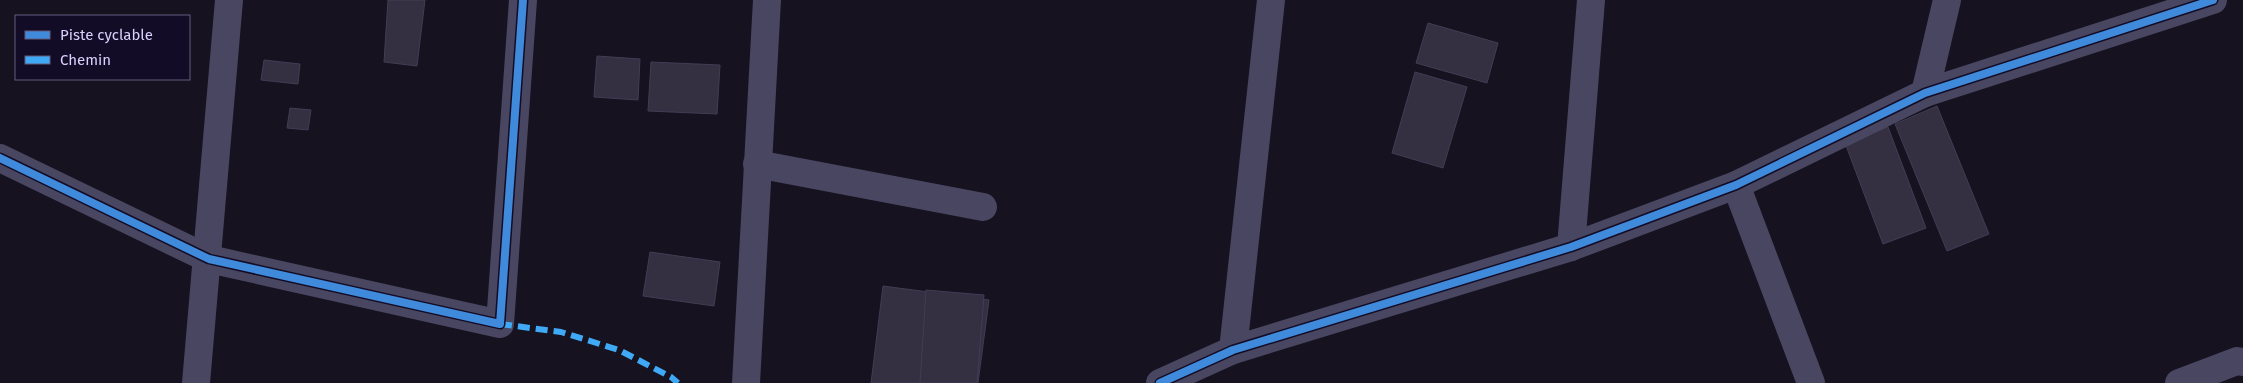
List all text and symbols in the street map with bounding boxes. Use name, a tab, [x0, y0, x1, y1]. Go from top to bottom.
legend	[15, 15, 190, 80]
text: Piste cyclable	[60, 26, 153, 44]
text: Chemin	[60, 51, 111, 69]

